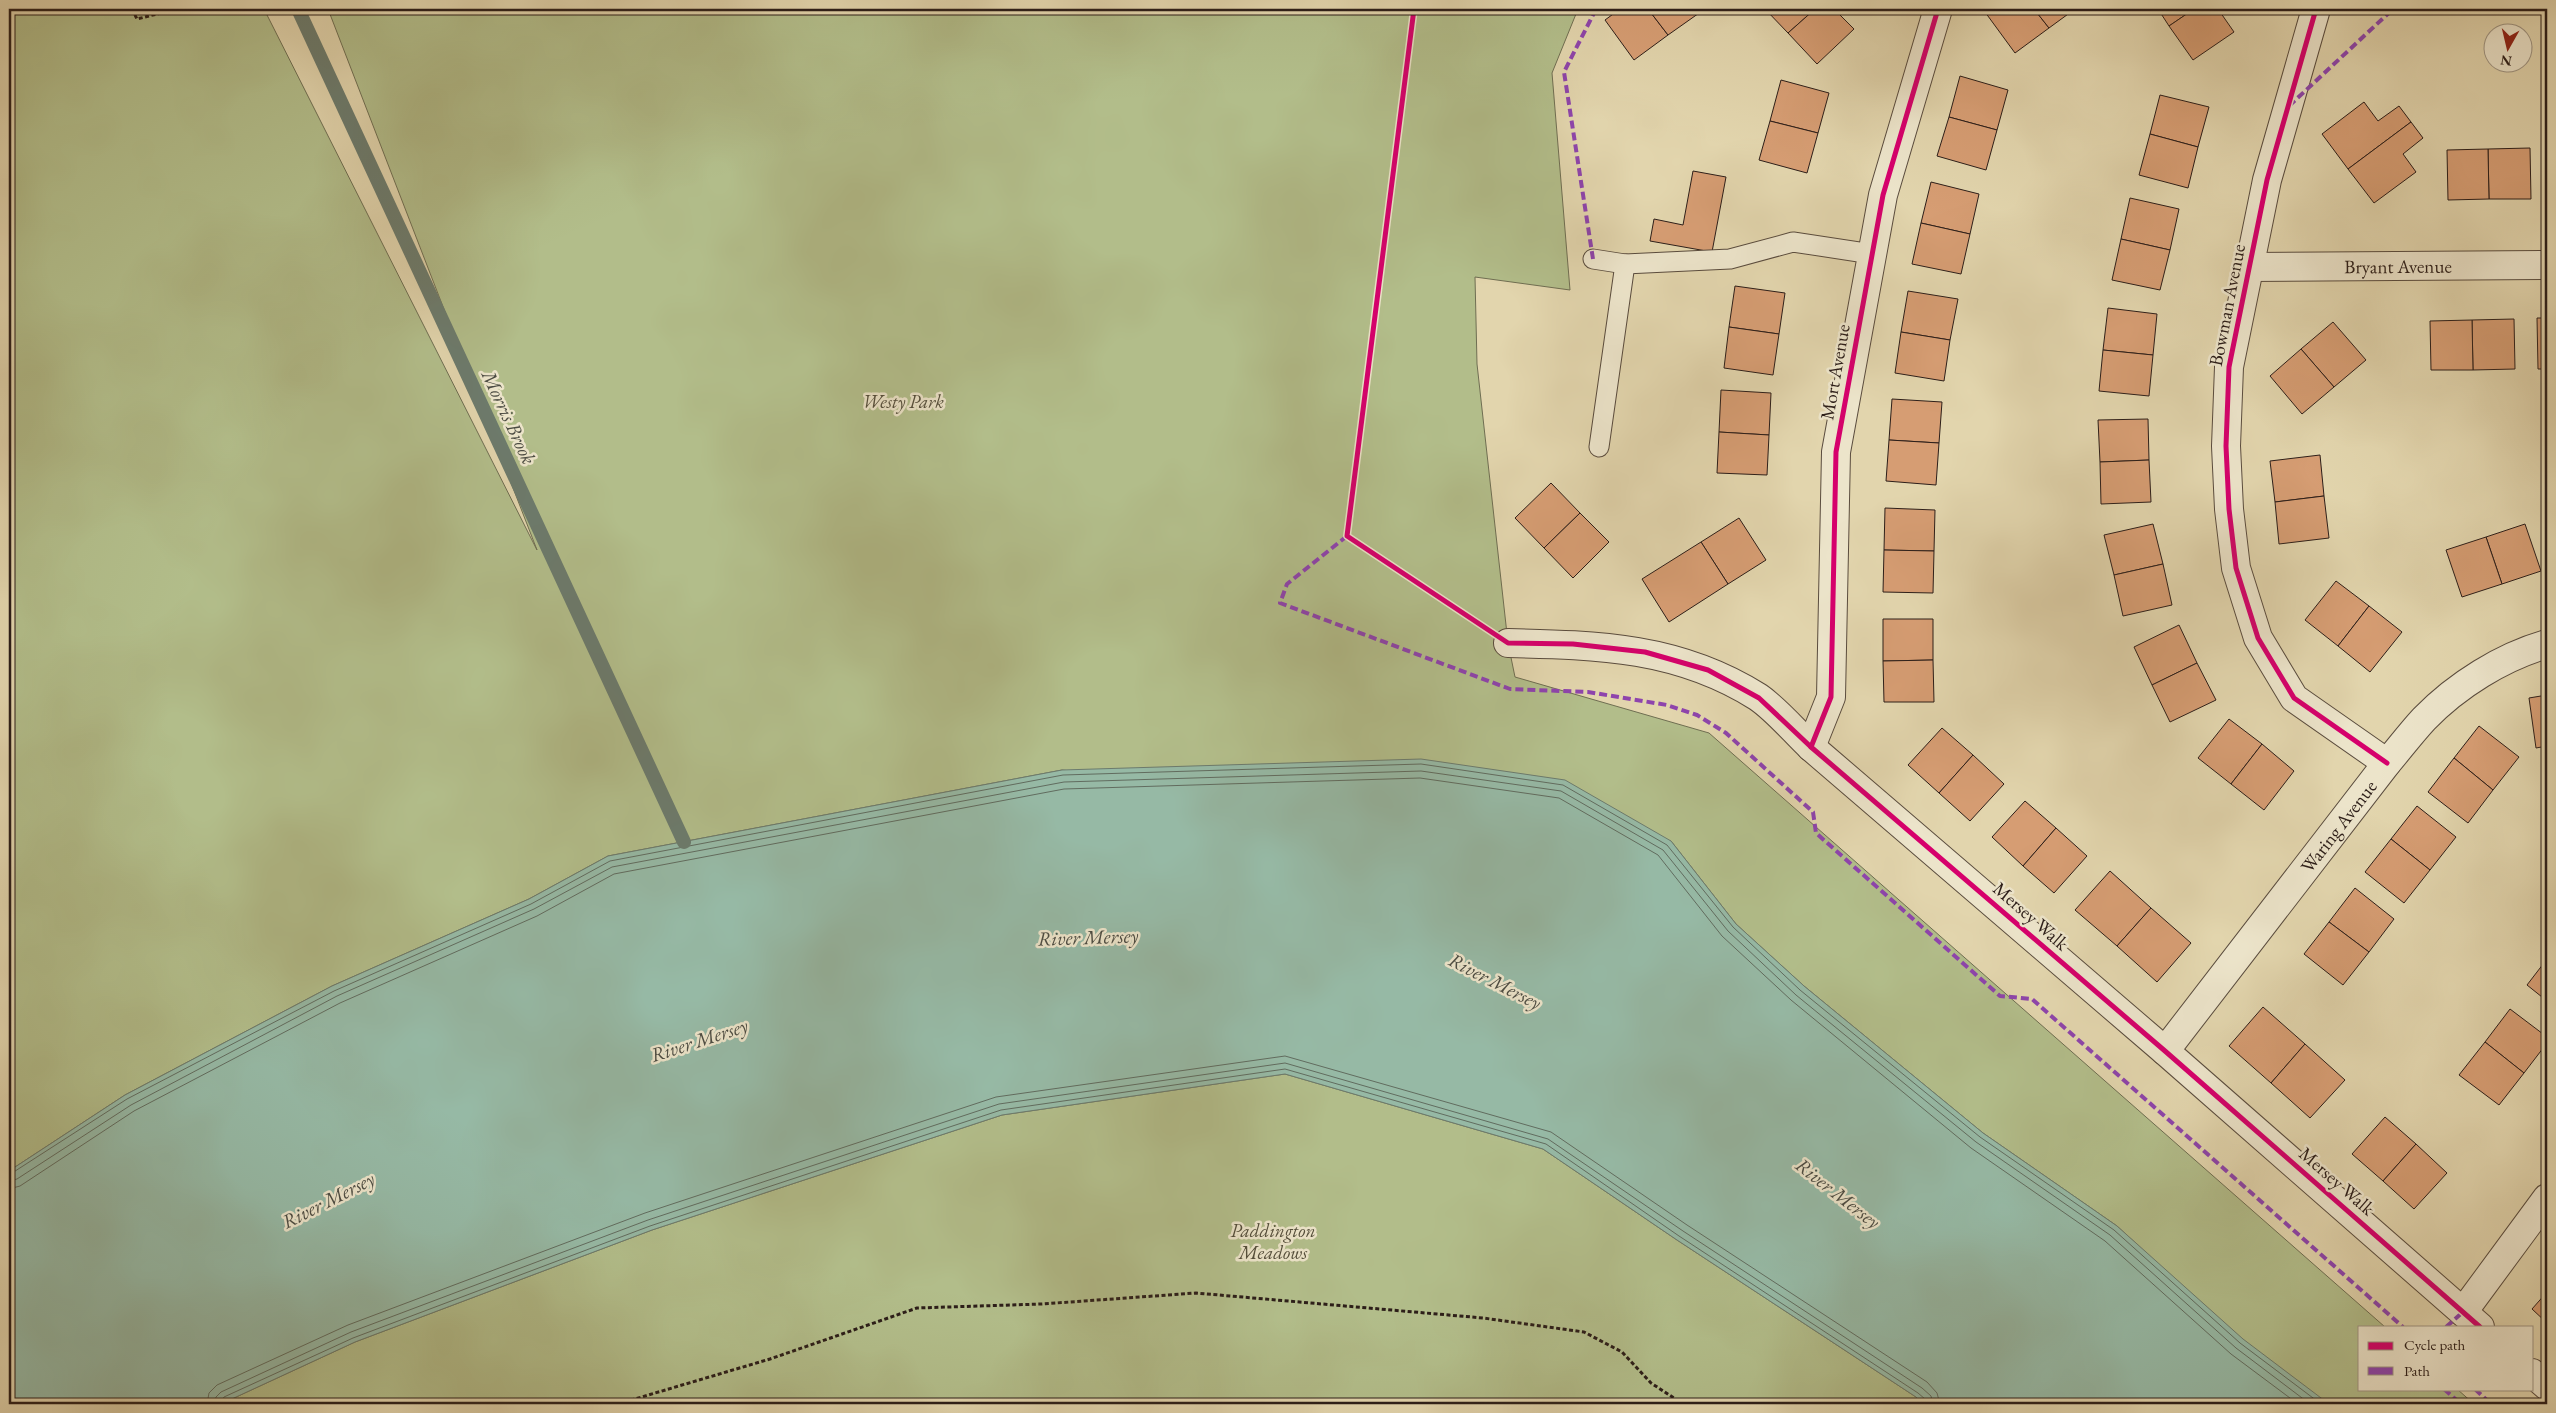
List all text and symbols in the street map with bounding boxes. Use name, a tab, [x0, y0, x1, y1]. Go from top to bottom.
north arrow	[2484, 22, 2534, 72]
text: N	[2499, 51, 2513, 71]
street label: Bowman Avenue	[2203, 242, 2251, 368]
street label: Bryant Avenue	[2344, 253, 2452, 279]
street label: Mort Avenue	[1814, 322, 1856, 422]
water label: Morris Brook	[475, 365, 542, 468]
park label: Westy Park	[862, 389, 944, 414]
street label: Waring Avenue	[2295, 775, 2382, 878]
street label: Mersey Walk	[1988, 876, 2075, 957]
water label: River Mersey	[1037, 922, 1139, 952]
water label: River Mersey	[1444, 947, 1546, 1015]
water label: River Mersey	[647, 1012, 751, 1068]
street label: Mersey Walk	[2294, 1141, 2381, 1222]
water label: River Mersey	[1790, 1152, 1886, 1234]
water label: River Mersey	[277, 1166, 379, 1234]
park label: Paddington Meadows	[1231, 1218, 1315, 1265]
legend	[2358, 1326, 2534, 1390]
text: Cycle path	[2404, 1335, 2466, 1354]
text: Path	[2404, 1361, 2430, 1380]

